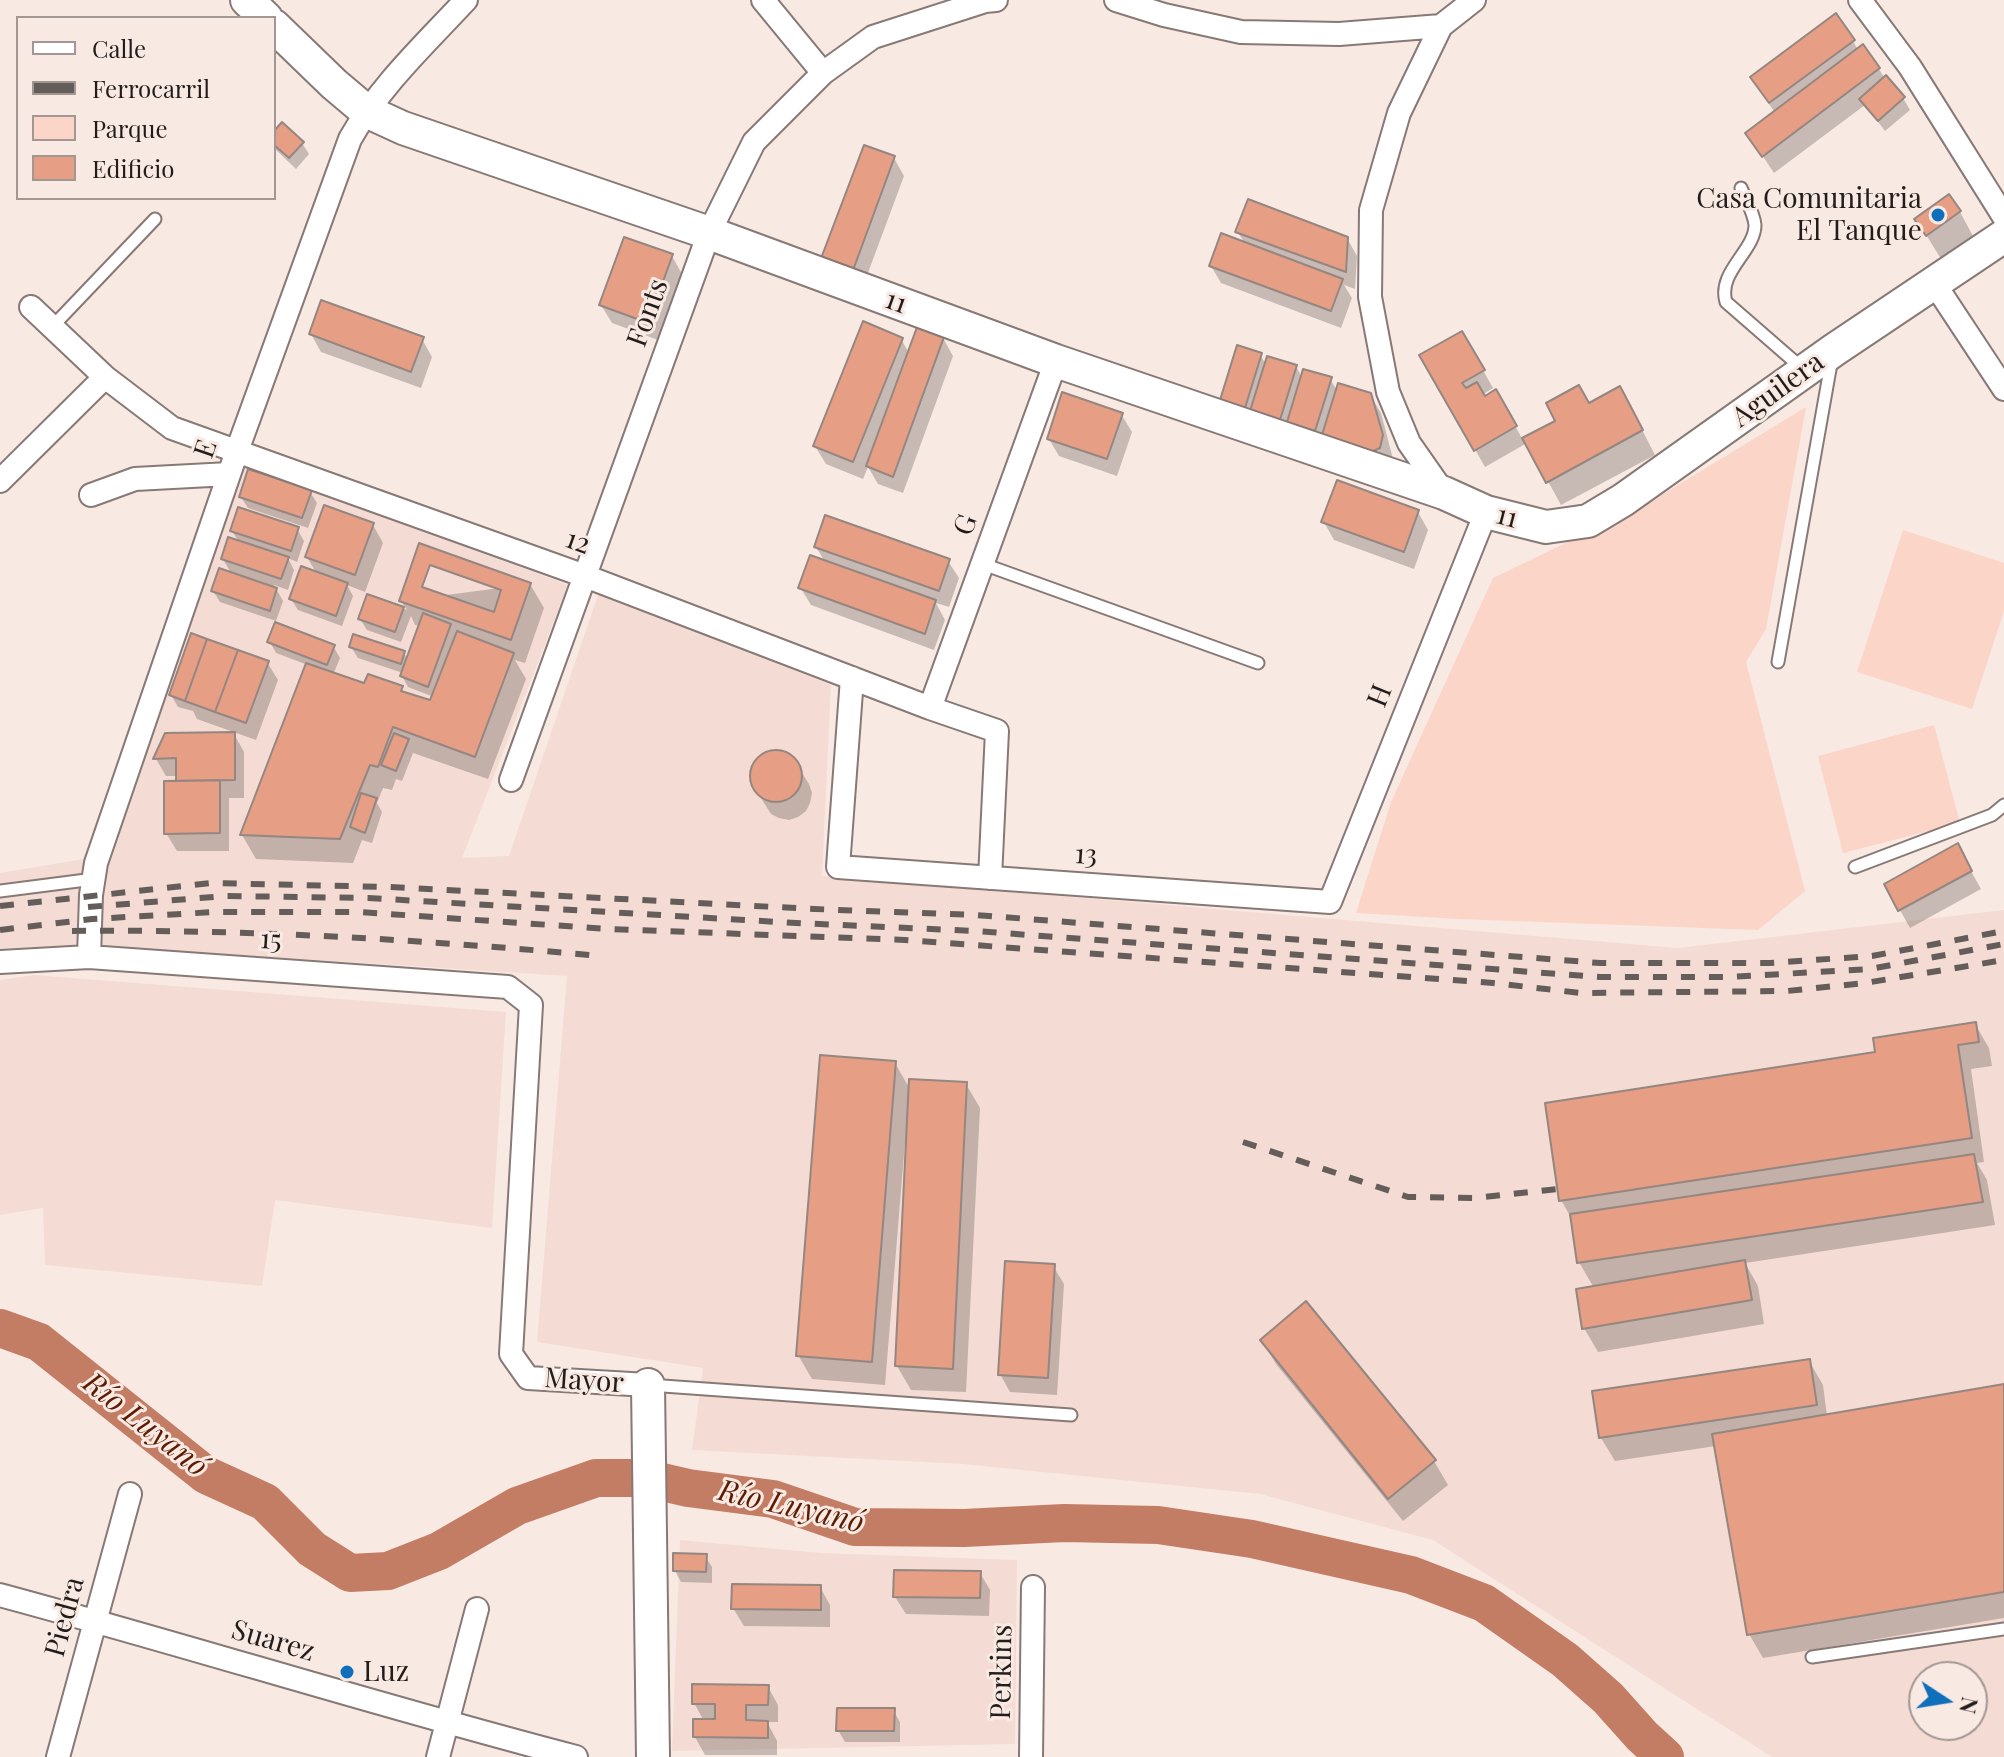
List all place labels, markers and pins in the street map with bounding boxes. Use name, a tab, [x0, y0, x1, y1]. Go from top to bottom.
place label: Casa Comunitaria El Tanque	[1696, 182, 1922, 248]
marker: Casa Comunitaria El Tanque	[1929, 206, 1947, 224]
place label: Luz	[363, 1655, 409, 1689]
marker: Luz	[338, 1663, 356, 1681]

